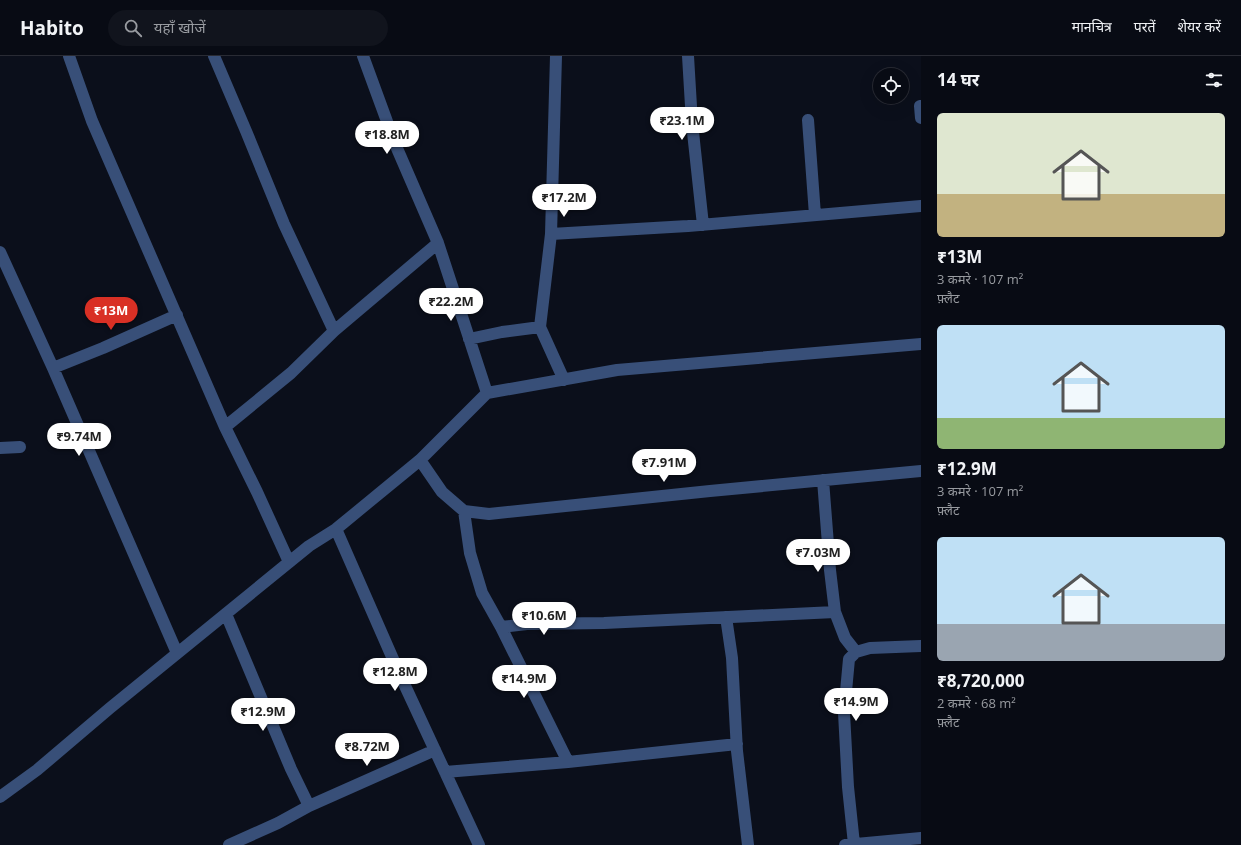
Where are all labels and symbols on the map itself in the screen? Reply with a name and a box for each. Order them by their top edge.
pin: ₹23.1M [649,107,715,141]
pin: ₹18.8M [354,121,420,155]
pin: ₹17.2M [531,184,597,218]
pin: ₹22.2M [418,288,484,322]
pin: ₹13M [87,297,135,331]
pin: ₹9.74M [46,423,112,457]
pin: ₹7.91M [631,449,697,483]
pin: ₹7.03M [785,539,851,573]
pin: ₹10.6M [511,602,577,636]
pin: ₹12.8M [362,658,428,692]
pin: ₹14.9M [491,665,557,699]
pin: ₹14.9M [823,688,889,722]
pin: ₹12.9M [230,698,296,732]
pin: ₹8.72M [334,733,400,767]

